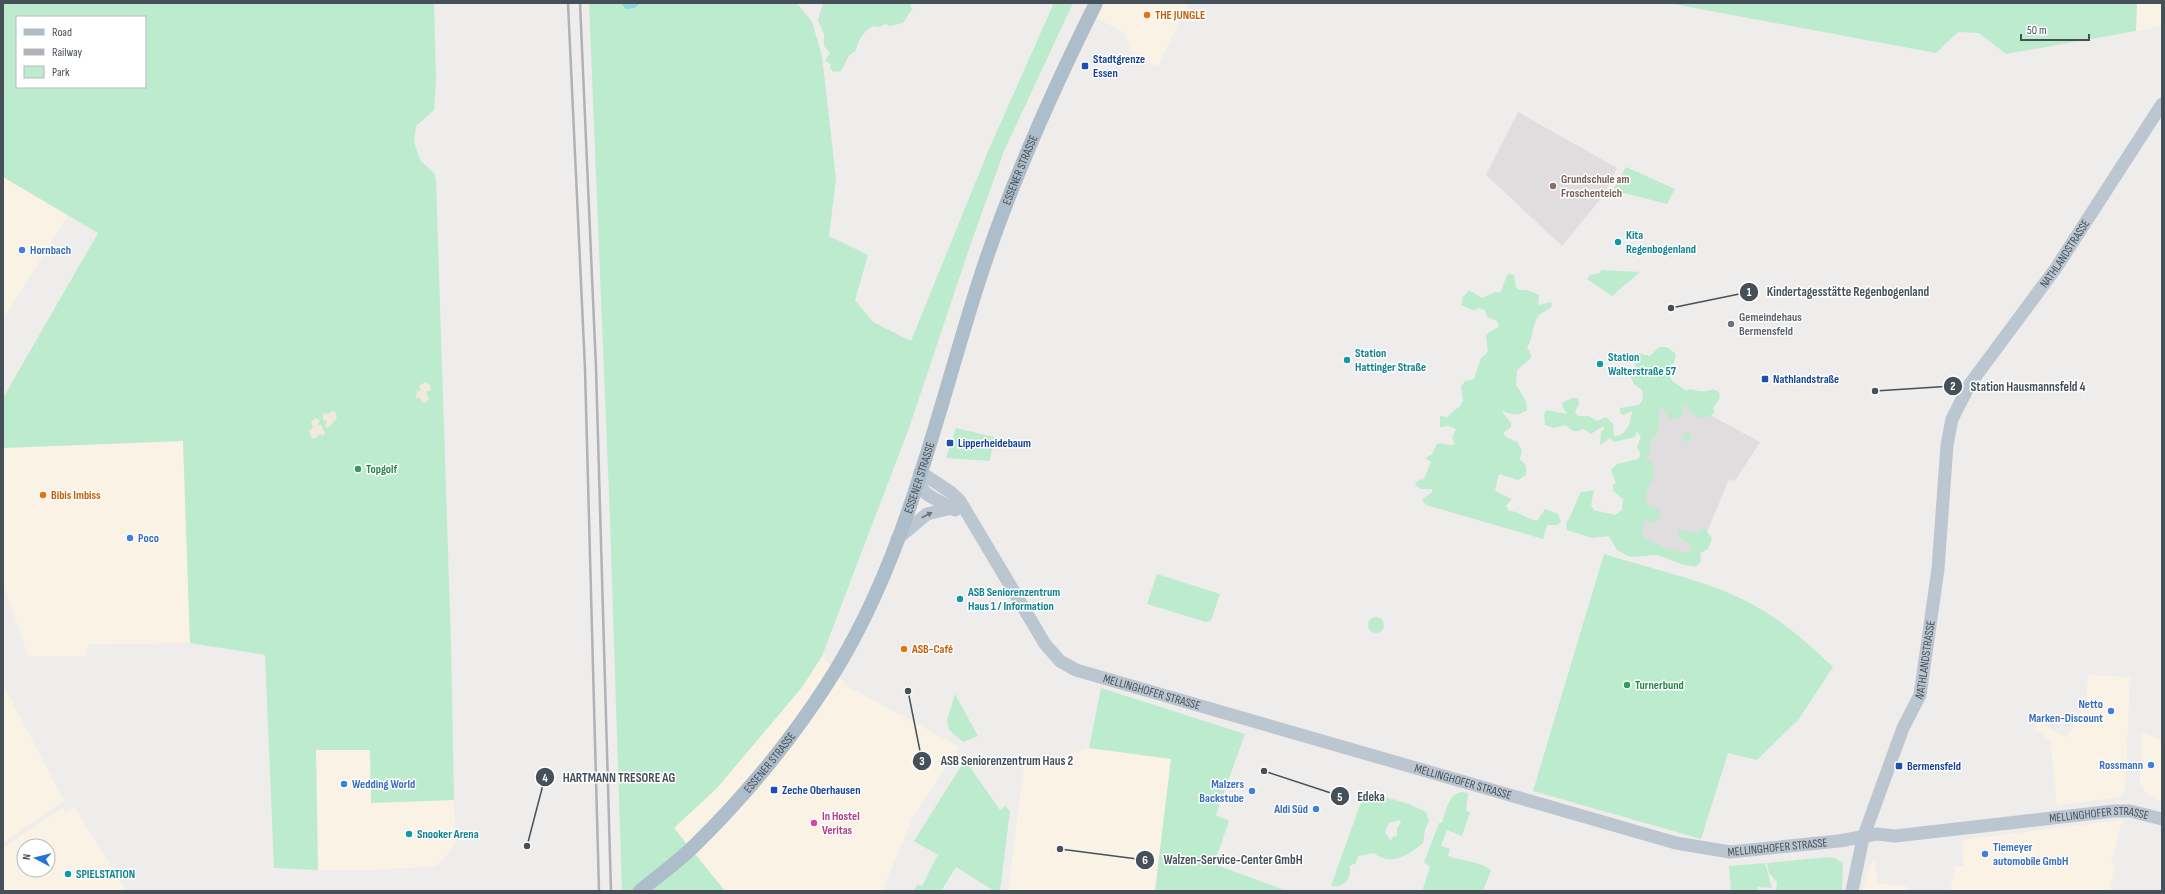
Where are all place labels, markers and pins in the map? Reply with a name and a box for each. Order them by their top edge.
place label: THE JUNGLE [1155,8,1205,23]
marker: THE JUNGLE [1142,10,1152,20]
place label: Stadtgrenze Essen [1093,52,1145,81]
marker: Stadtgrenze Essen [1080,61,1090,71]
place label: Grundschule am Froschenteich [1561,172,1629,201]
marker: Grundschule am Froschenteich [1548,181,1558,191]
place label: Kita Regenbogenland [1626,228,1696,257]
marker: Kita Regenbogenland [1613,237,1623,247]
place label: Hornbach [30,243,71,258]
marker: Hornbach [17,245,27,255]
callout: Kindertagesstätte Regenbogenland [1739,279,1937,304]
place label: Gemeindehaus Bermensfeld [1739,310,1802,339]
marker: Gemeindehaus Bermensfeld [1726,319,1736,329]
place label: Station Hattinger Straße [1355,346,1426,375]
place label: Station Walterstraße 57 [1608,350,1677,379]
marker: Station Hattinger Straße [1342,355,1352,365]
marker: Station Walterstraße 57 [1595,359,1605,369]
place label: Nathlandstraße [1773,372,1839,387]
marker: Nathlandstraße [1760,374,1770,384]
callout: Station Hausmannsfeld 4 [1943,374,2094,399]
place label: Lipperheidebaum [958,436,1031,451]
marker: Lipperheidebaum [945,438,955,448]
place label: Topgolf [366,462,398,477]
marker: Topgolf [353,464,363,474]
place label: Bibis Imbiss [51,488,101,503]
marker: Bibis Imbiss [38,490,48,500]
place label: Poco [138,531,159,546]
marker: Poco [125,533,135,543]
place label: ASB Seniorenzentrum Haus 1 / Information [967,585,1060,614]
marker: ASB Seniorenzentrum Haus 1 / Information [955,594,965,604]
place label: ASB-Café [911,642,953,657]
marker: ASB-Café [899,644,909,654]
place label: Turnerbund [1635,678,1684,693]
marker: Turnerbund [1622,680,1632,690]
place label: Netto Marken-Discount [2029,697,2103,726]
marker: Netto Marken-Discount [2106,706,2116,716]
callout: ASB Seniorenzentrum Haus 2 [912,748,1081,773]
place label: Rossmann [2099,758,2143,773]
place label: Bermensfeld [1907,759,1961,774]
marker: Rossmann [2146,760,2156,770]
marker: Bermensfeld [1894,761,1904,771]
callout: HARTMANN TRESORE AG [535,765,683,790]
place label: Wedding World [352,777,415,792]
place label: Malzers Backstube [1199,777,1244,806]
marker: Wedding World [339,779,349,789]
place label: Zeche Oberhausen [782,783,861,798]
callout: Edeka [1330,784,1393,809]
marker: Zeche Oberhausen [769,785,779,795]
marker: Malzers Backstube [1247,786,1257,796]
place label: Aldi Süd [1273,802,1308,817]
marker: Aldi Süd [1311,804,1321,814]
place label: In Hostel Veritas [822,809,860,838]
marker: In Hostel Veritas [809,818,819,828]
place label: Snooker Arena [417,827,479,842]
marker: Snooker Arena [404,829,414,839]
place label: Tiemeyer automobile GmbH [1993,840,2068,869]
callout: Walzen-Service-Center GmbH [1135,847,1310,872]
marker: Tiemeyer automobile GmbH [1980,849,1990,859]
place label: SPIELSTATION [76,867,135,882]
marker: SPIELSTATION [63,869,73,879]

